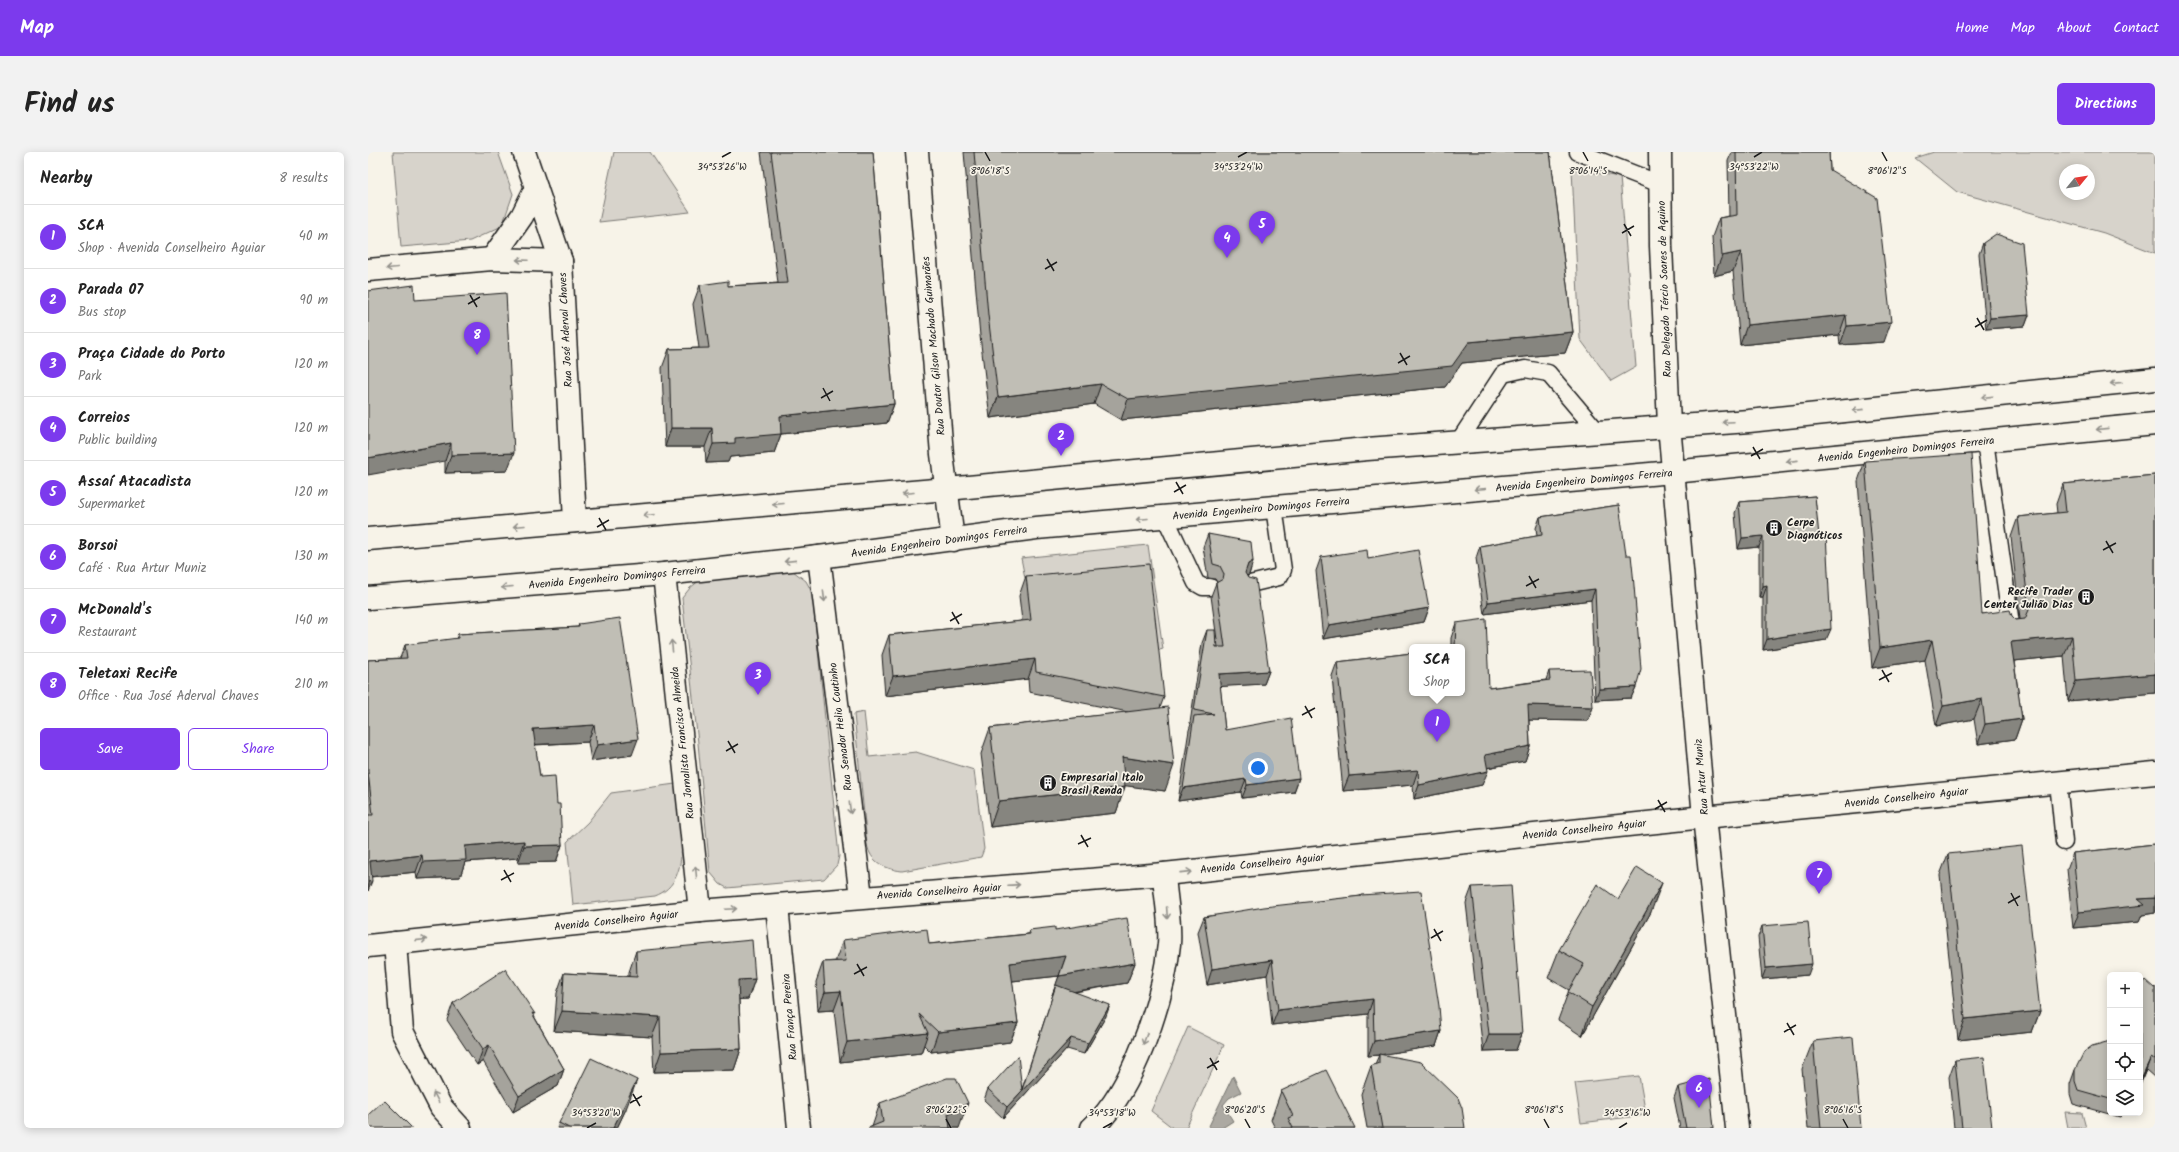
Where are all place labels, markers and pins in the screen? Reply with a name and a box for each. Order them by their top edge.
pin: 5 [1249,211,1275,244]
pin: 4 [1214,225,1240,258]
pin: 8 [464,322,490,355]
pin: 2 [1048,423,1074,456]
place label: Cerpe Diagnóticos [1787,514,1843,545]
building icon: Cerpe Diagnóticos [1764,518,1784,538]
place label: Recife Trader Center Julião Dias [1984,583,2074,614]
building icon: Recife Trader Center Julião Dias [2076,587,2096,607]
pin: 3 [745,662,771,695]
pin: 1 [1424,709,1450,742]
place label: Empresarial Italo Brasil Renda [1061,769,1144,800]
building icon: Empresarial Italo Brasil Renda [1038,773,1058,793]
pin: 7 [1806,861,1832,894]
pin: 6 [1686,1075,1712,1108]

